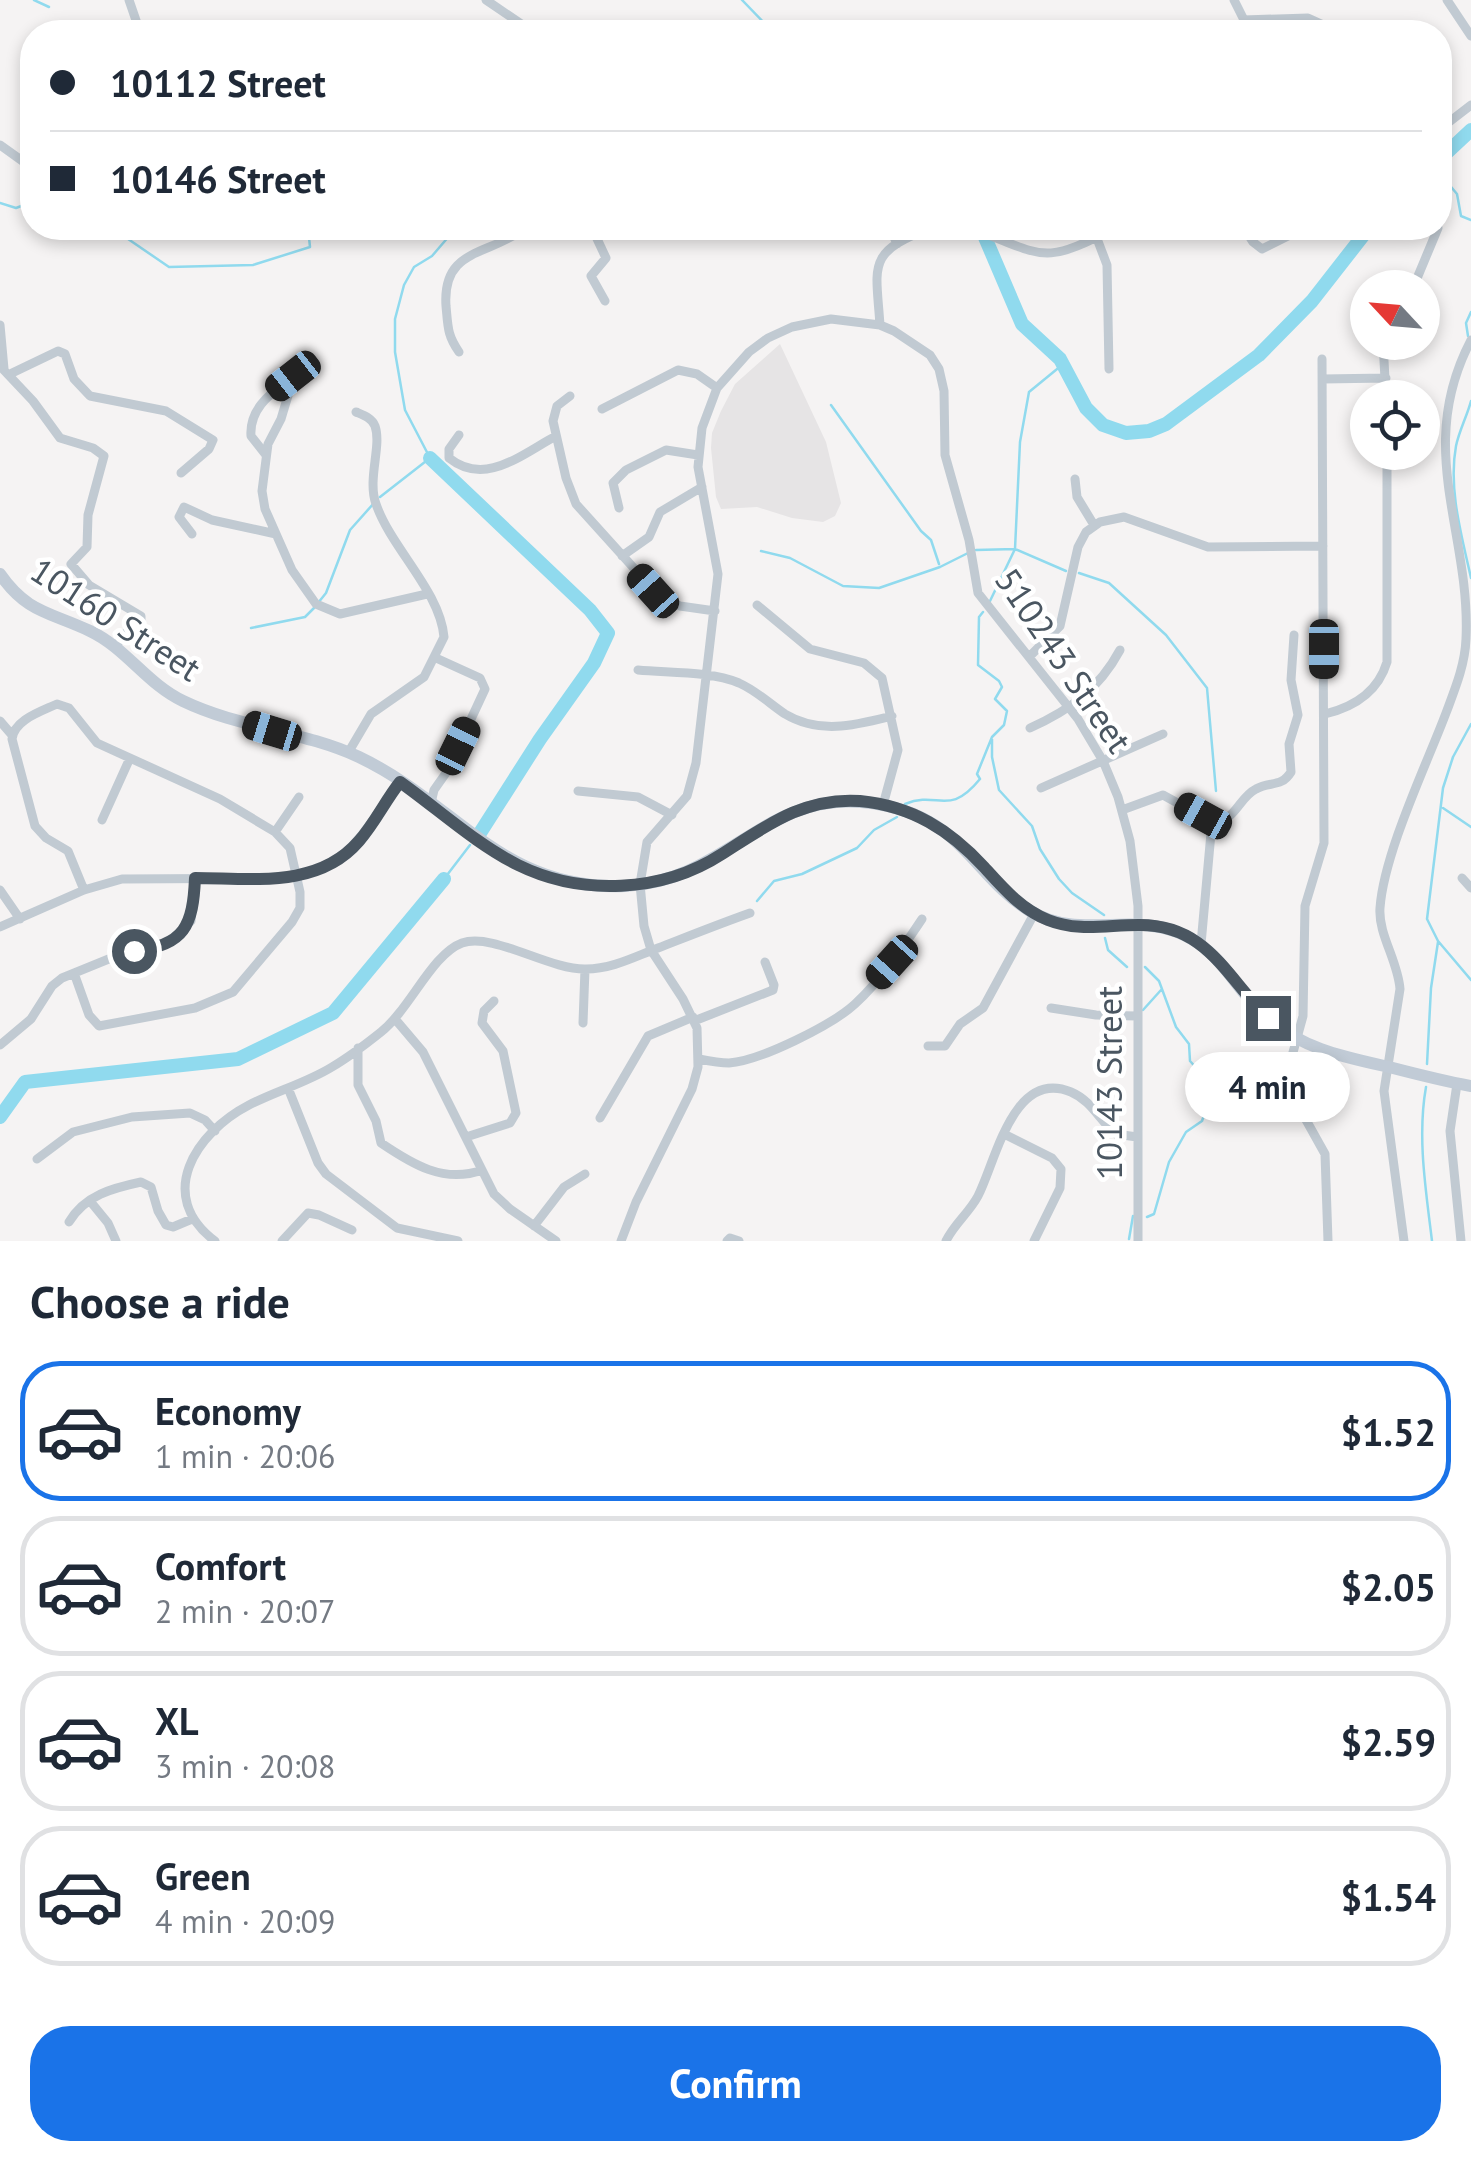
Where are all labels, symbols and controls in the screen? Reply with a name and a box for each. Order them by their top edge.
text: 10112 Street [110,58,326,107]
text: 10146 Street [110,154,326,203]
north arrow [1350,270,1440,360]
map controls [1350,270,1440,470]
car [260,346,326,406]
button: locate [1350,380,1440,470]
street label: 10160 Street [22,547,210,691]
car [622,559,684,623]
street label: 510243 Street [985,559,1143,761]
car [1309,619,1339,679]
car [239,708,305,754]
car [431,712,485,780]
car [1169,788,1237,844]
route start [112,929,157,974]
car [861,930,923,994]
street label: 10143 Street [1086,986,1132,1180]
route end [1246,996,1291,1041]
callout: 4 min [1186,1053,1350,1123]
text: 4 min [1228,1066,1307,1108]
text: Choose a ride [30,1272,290,1330]
icon: car [35,1386,125,1476]
text: Economy [155,1386,301,1435]
text: $1.52 [1340,1407,1436,1456]
text: 1 min · 20:06 [155,1435,335,1477]
icon: car [35,1541,125,1631]
text: Comfort [155,1541,286,1590]
text: $2.05 [1340,1562,1436,1611]
text: 2 min · 20:07 [155,1590,335,1632]
icon: car [35,1696,125,1786]
text: XL [155,1696,199,1745]
text: $2.59 [1340,1717,1436,1766]
text: 3 min · 20:08 [155,1745,335,1787]
icon: car [35,1851,125,1941]
text: Green [155,1851,251,1900]
text: $1.54 [1340,1872,1436,1921]
text: 4 min · 20:09 [155,1900,335,1942]
button: Confirm [30,2026,1441,2141]

